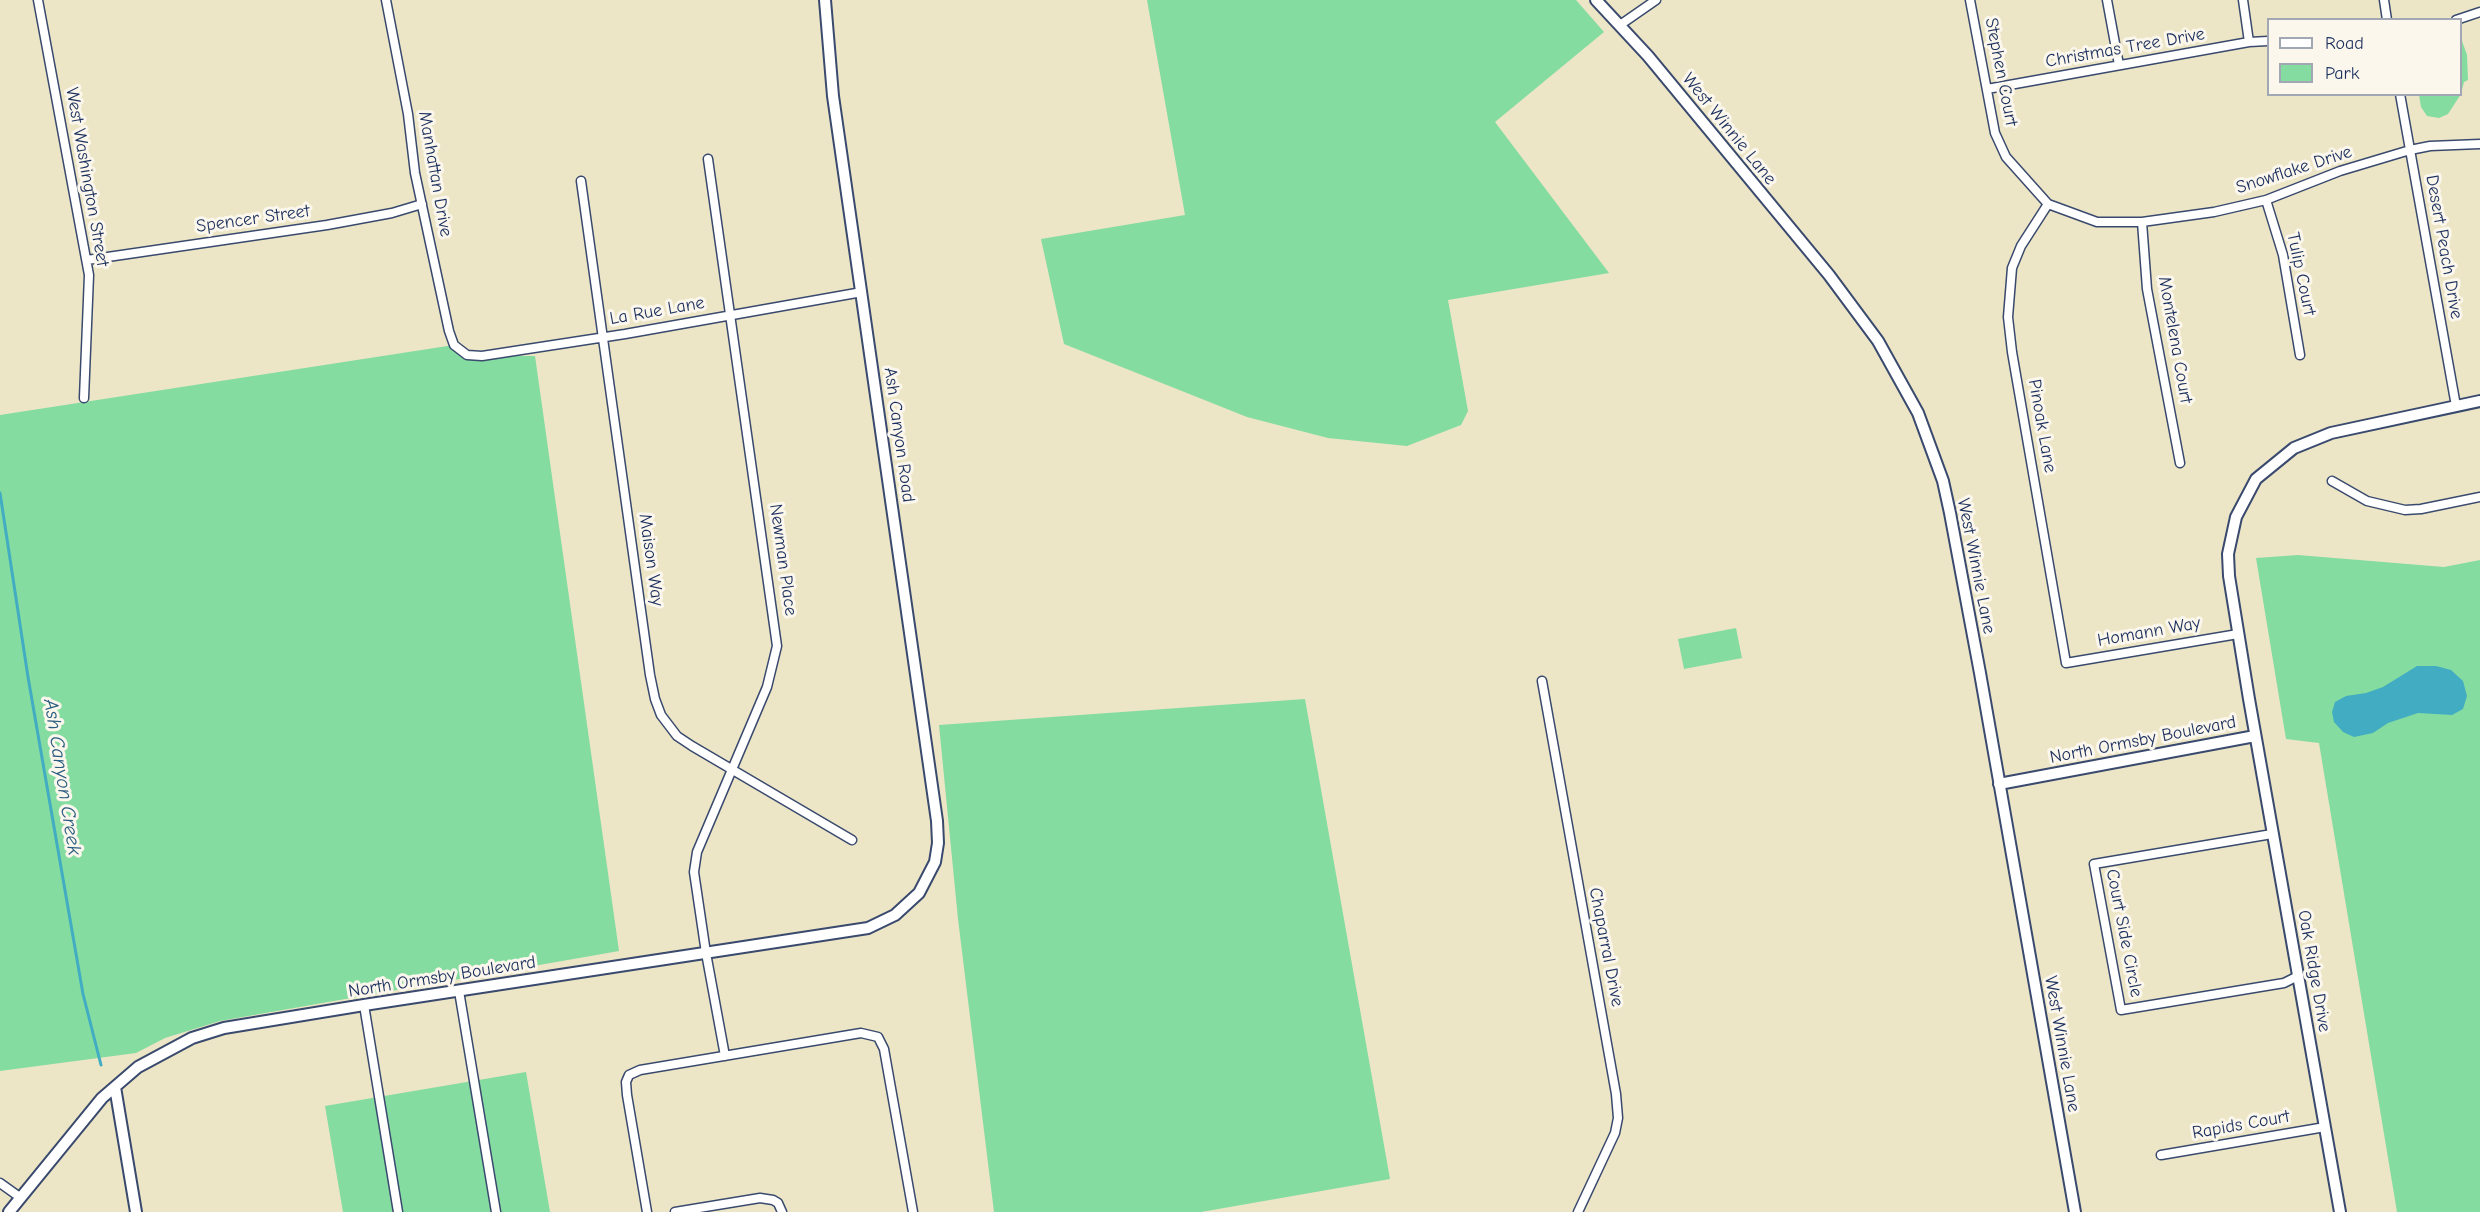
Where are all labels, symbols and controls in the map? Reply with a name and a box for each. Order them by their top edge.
street label: Stephen Court [1980,16,2022,128]
legend [2267,18,2462,96]
street label: Christmas Tree Drive [2044,23,2206,73]
text: Road [2325,33,2364,54]
text: Park [2325,63,2359,84]
street label: West Winnie Lane [1677,69,1781,189]
street label: West Washington Street [61,86,113,268]
street label: Manhattan Drive [413,110,457,238]
street label: Snowflake Drive [2233,141,2355,199]
street label: Desert Peach Drive [2421,173,2467,321]
street label: Spencer Street [195,200,311,238]
street label: Tulip Court [2282,231,2320,317]
street label: Montelena Court [2153,275,2197,405]
street label: La Rue Lane [608,292,706,330]
street label: Ash Canyon Road [879,366,919,504]
street label: Pinoak Lane [2023,378,2061,474]
street label: West Winnie Lane [1952,496,2000,636]
street label: Newman Place [764,503,802,617]
street label: Maison Way [634,512,668,608]
street label: Homann Way [2096,612,2202,652]
water label: Ash Canyon Creek [38,697,86,857]
street label: North Ormsby Boulevard [2048,711,2238,769]
street label: Court Side Circle [2101,867,2147,999]
street label: Chaparral Drive [1584,886,1628,1008]
street label: Oak Ridge Drive [2293,908,2335,1034]
street label: North Ormsby Boulevard [347,952,537,1002]
street label: West Winnie Lane [2039,974,2085,1114]
street label: Rapids Court [2191,1106,2291,1144]

